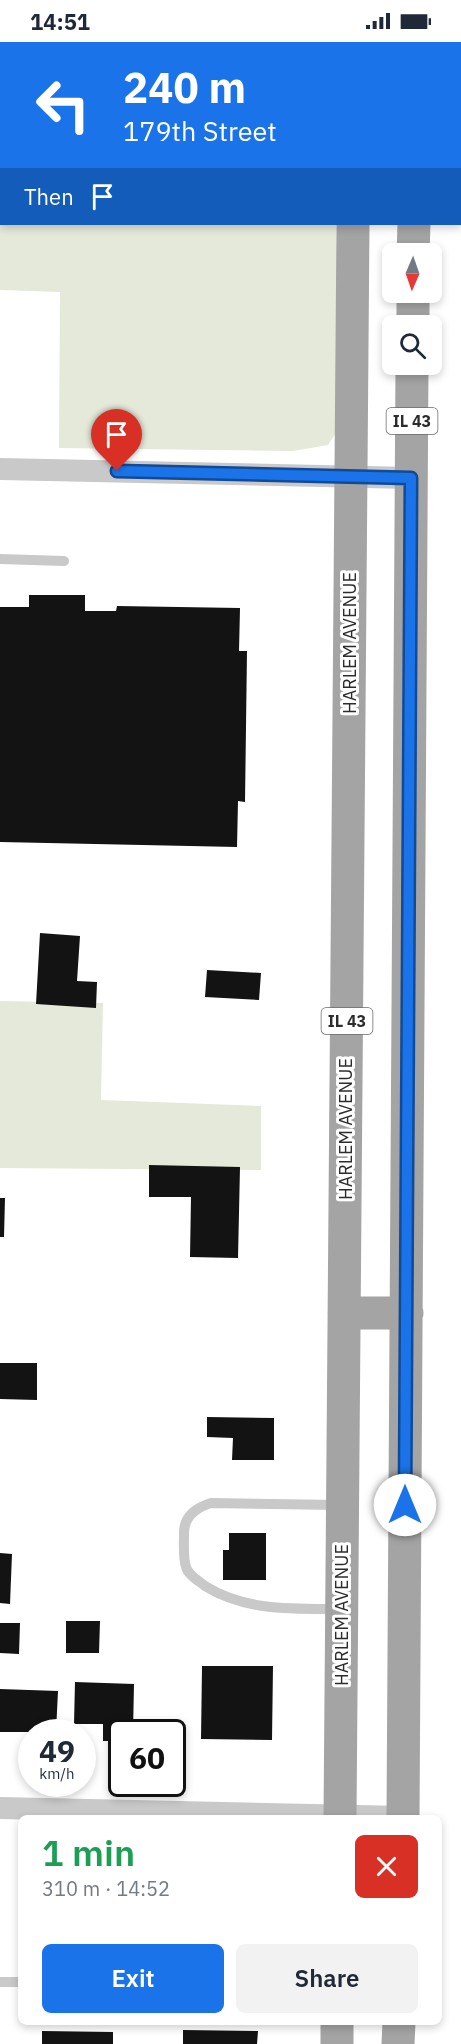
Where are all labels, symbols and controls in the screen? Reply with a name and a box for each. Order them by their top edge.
text: 14:51 [30,7,90,36]
text: 240 m [123,60,246,115]
icon: left [24,66,102,144]
text: 179th Street [123,113,277,148]
icon: arrive [86,180,119,213]
text: Then [24,182,74,211]
north arrow [382,243,442,303]
map controls [382,243,442,375]
button: search [382,315,442,375]
road number: IL 43 [386,408,438,434]
pin [91,409,142,471]
icon: arrive [100,418,133,451]
street label: HARLEM AVENUE [338,572,361,714]
road number: IL 43 [322,1008,372,1034]
street label: HARLEM AVENUE [334,1058,357,1200]
position arrow [373,1473,437,1537]
street label: HARLEM AVENUE [330,1544,353,1686]
speed limit sign: 60 [108,1719,186,1797]
text: 49 [39,1731,75,1770]
text: km/h [39,1764,75,1783]
text: 1 min [42,1829,135,1876]
button: close [355,1835,418,1898]
text: 310 m · 14:52 [42,1875,170,1902]
button: Exit [42,1944,224,2013]
button: Share [236,1944,418,2013]

